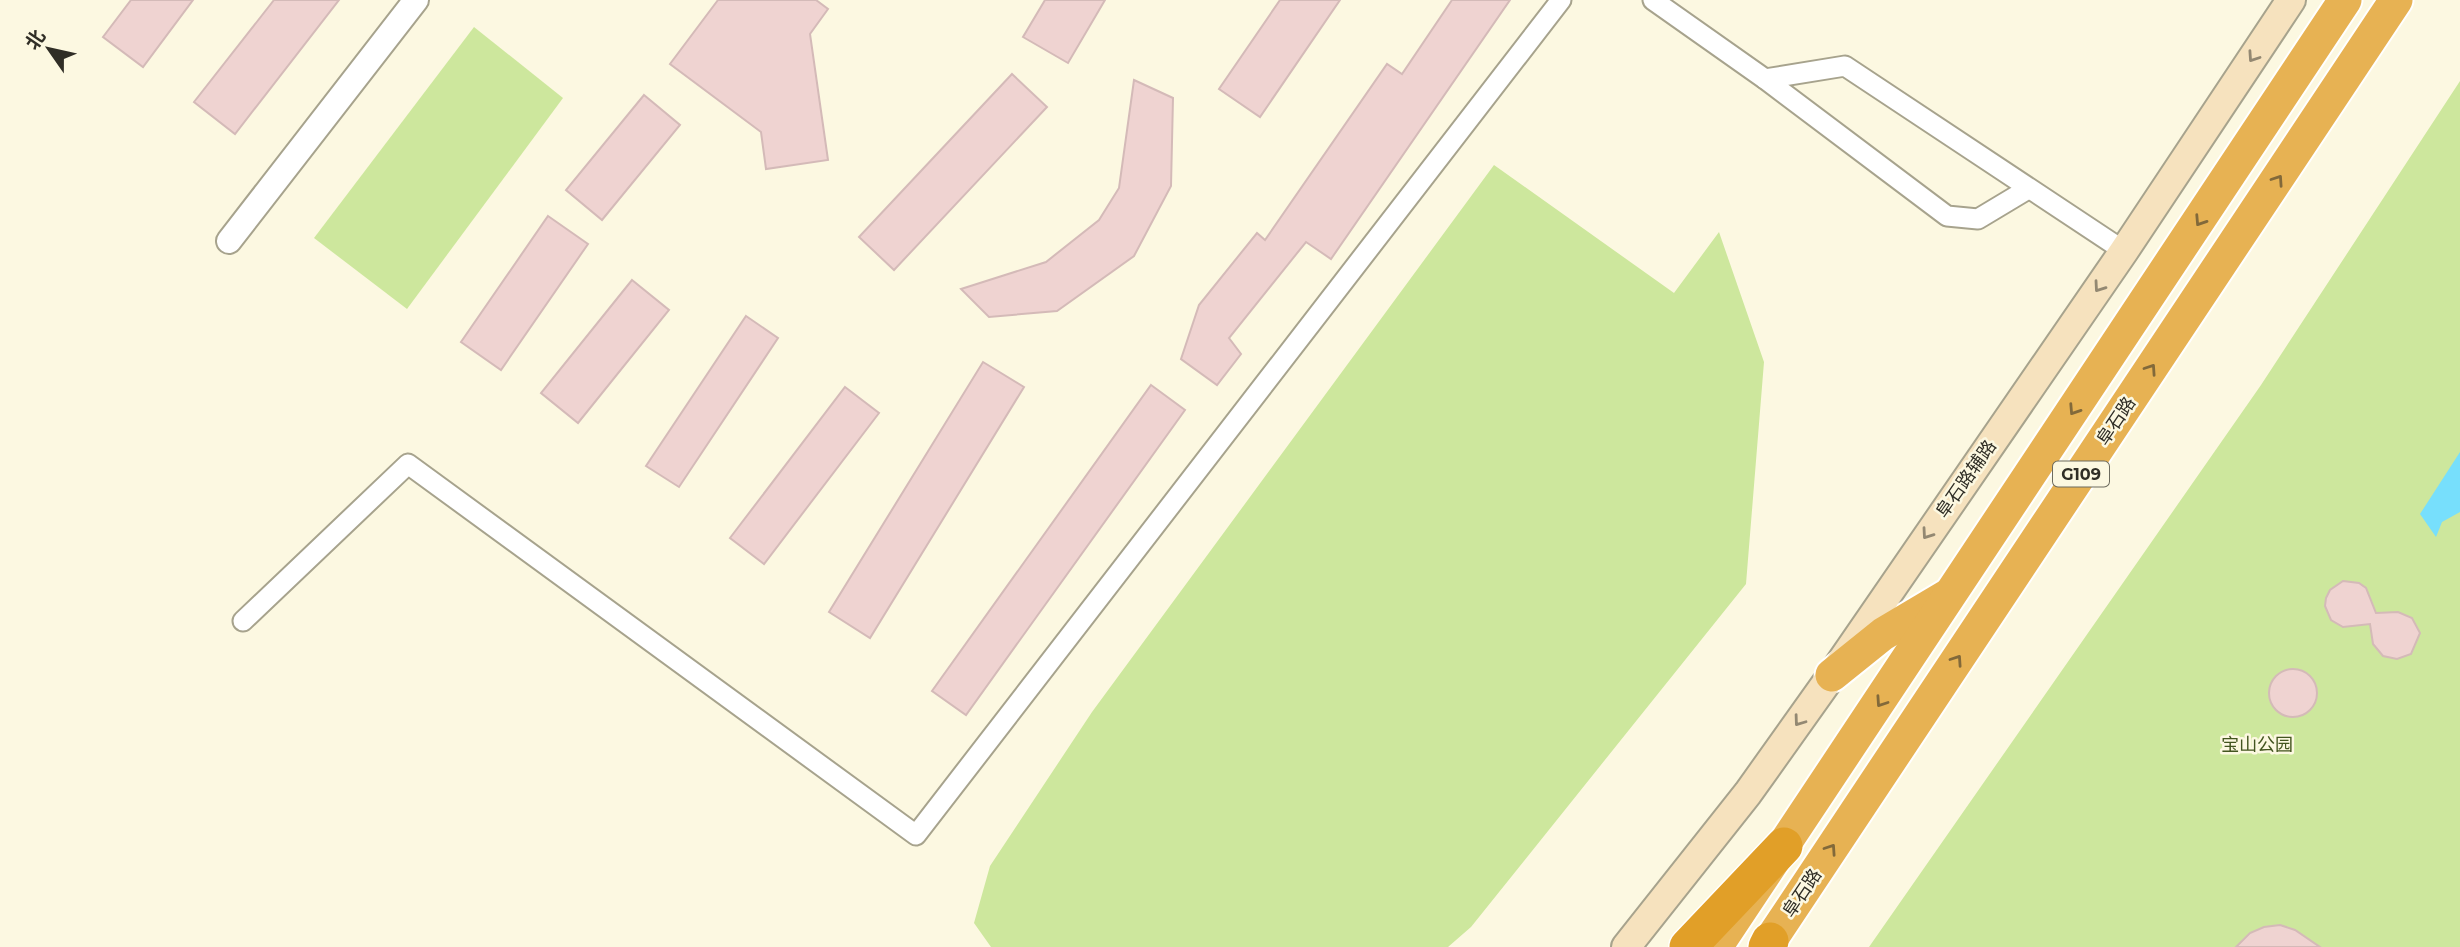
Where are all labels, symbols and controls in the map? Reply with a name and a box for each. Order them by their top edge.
north arrow [14,14,84,84]
text: 北 [20,25,50,54]
one-way arrow [2248,49,2261,62]
one-way arrow [2269,174,2282,187]
one-way arrow [2195,213,2208,226]
one-way arrow [2094,279,2107,292]
one-way arrow [2143,364,2156,377]
street label: 阜石路 [2092,392,2140,450]
one-way arrow [2070,403,2083,416]
street label: 阜石路辅路 [1931,436,2001,522]
road number: G109 [2053,461,2109,486]
one-way arrow [1923,526,1935,539]
one-way arrow [1949,655,1962,668]
one-way arrow [1877,694,1889,707]
one-way arrow [1794,713,1807,726]
park label: 宝山公园 [2221,734,2293,756]
one-way arrow [1823,844,1836,857]
street label: 阜石路 [1778,864,1826,922]

